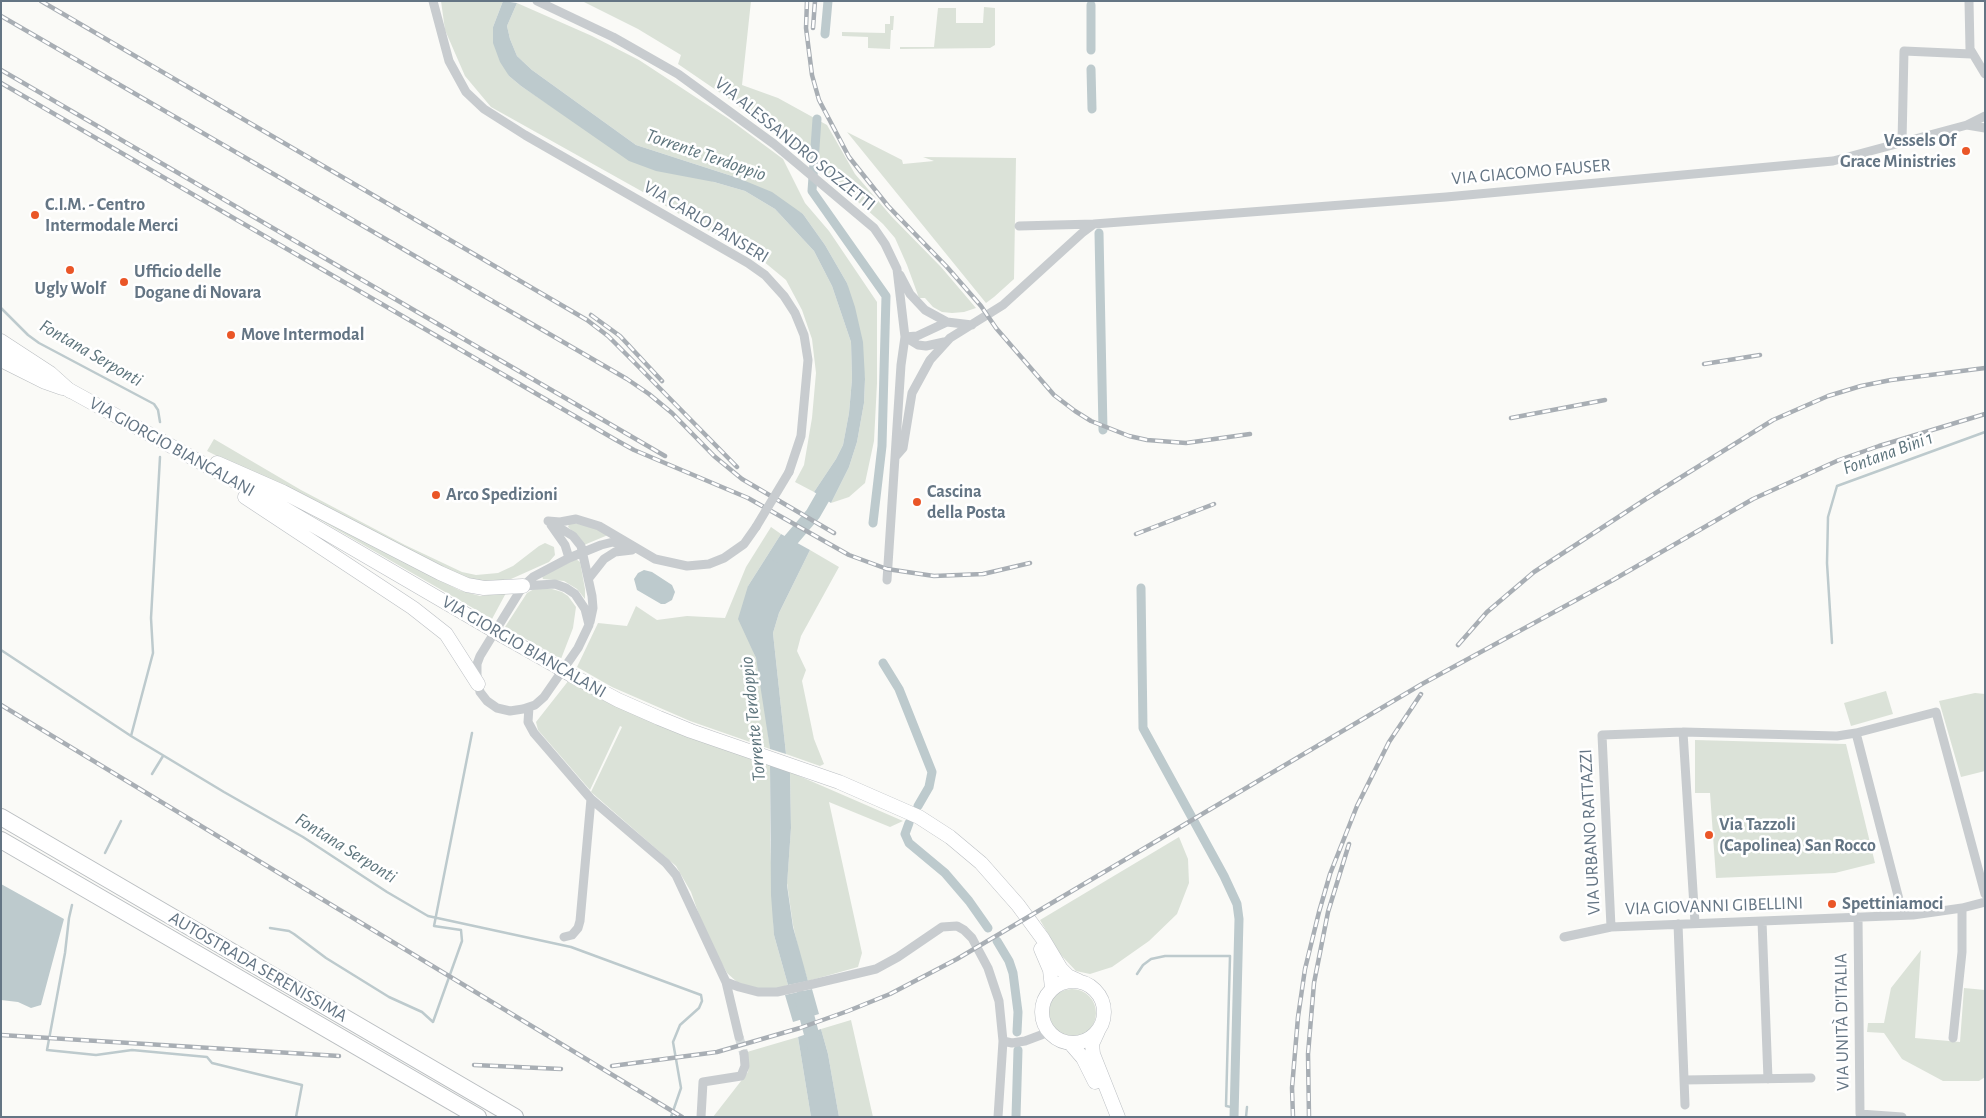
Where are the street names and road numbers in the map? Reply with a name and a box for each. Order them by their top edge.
street label: VIA ALESSANDRO SOZZETTI [710,73,880,215]
street label: VIA GIACOMO FAUSER [1451,154,1611,190]
street label: VIA CARLO PANSERI [639,176,773,268]
street label: VIA GIORGIO BIANCALANI [85,392,259,502]
street label: VIA GIORGIO BIANCALANI [438,591,610,703]
street label: VIA URBANO RATTAZZI [1575,748,1605,916]
street label: VIA GIOVANNI GIBELLINI [1625,892,1803,920]
street label: AUTOSTRADA SERENISSIMA [165,907,351,1027]
street label: VIA UNITÀ D'ITALIA [1830,953,1854,1091]

